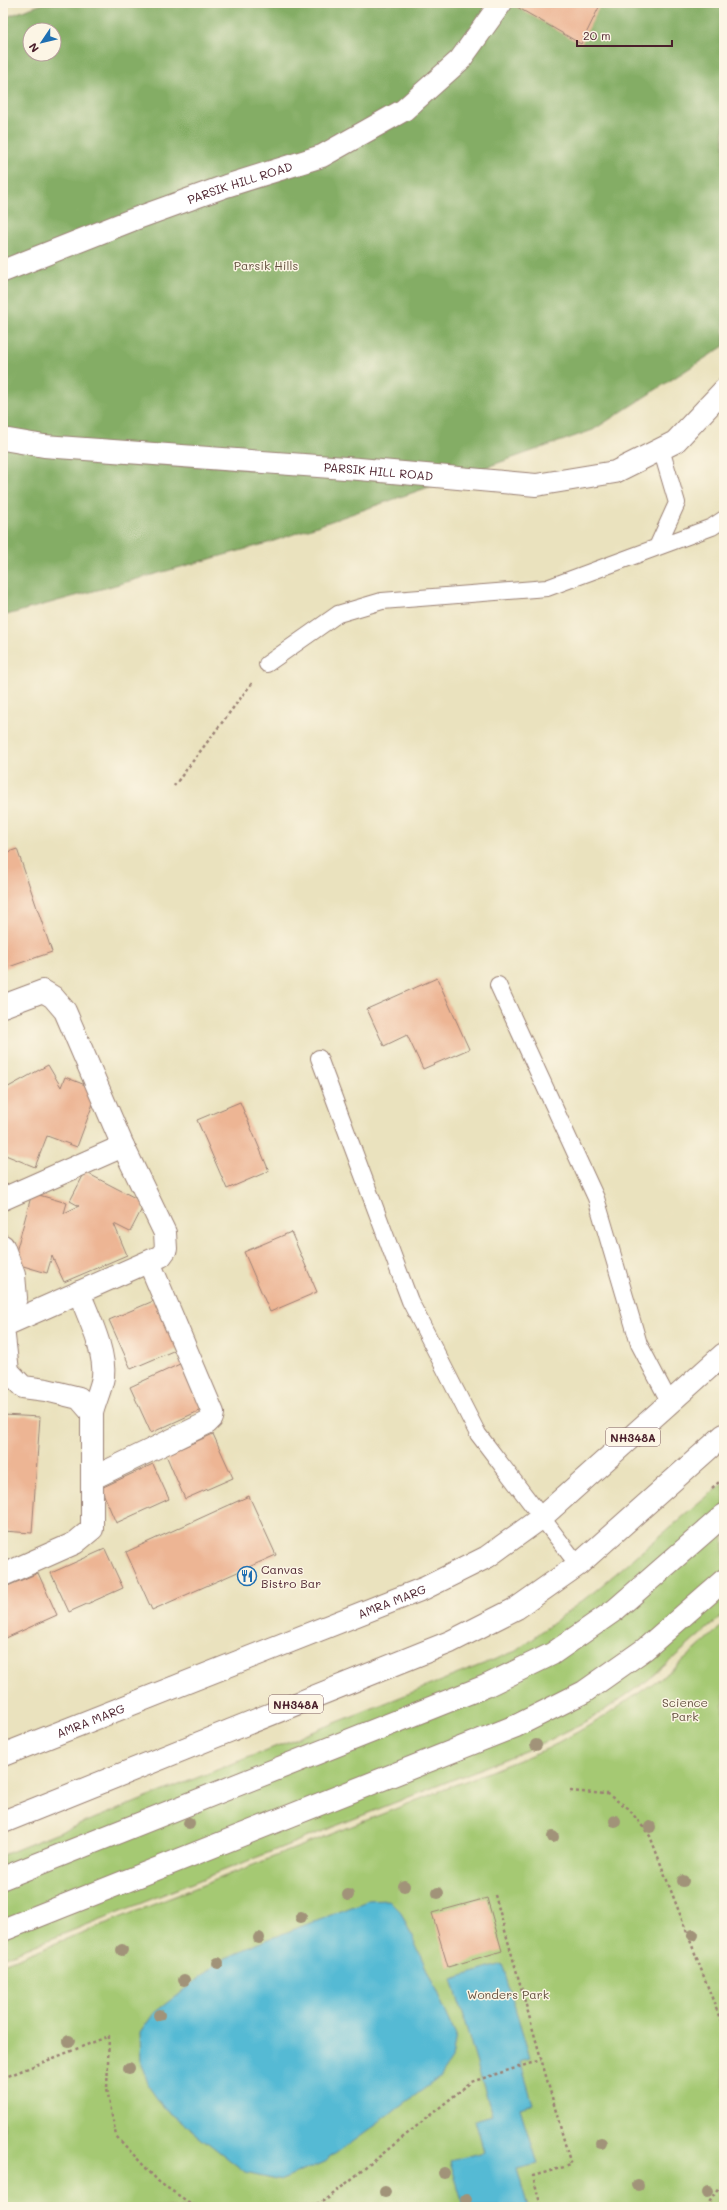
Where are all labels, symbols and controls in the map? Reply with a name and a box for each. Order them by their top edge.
north arrow [22,22,62,62]
scale bar [577,22,672,48]
text: 20 m [583,27,611,43]
text: N [25,40,42,56]
street label: PARSIK HILL ROAD [185,158,294,207]
park label: Parsik Hills [234,257,298,273]
street label: PARSIK HILL ROAD [323,458,434,484]
road number: NH348A [606,1428,660,1446]
place label: Canvas Bistro Bar [261,1561,321,1591]
restaurant icon: Canvas Bistro Bar [236,1565,258,1587]
street label: AMRA MARG [355,1580,428,1622]
park label: Science Park [662,1694,708,1724]
road number: NH348A [269,1695,323,1713]
street label: AMRA MARG [54,1700,127,1741]
park label: Wonders Park [467,1986,549,2002]

